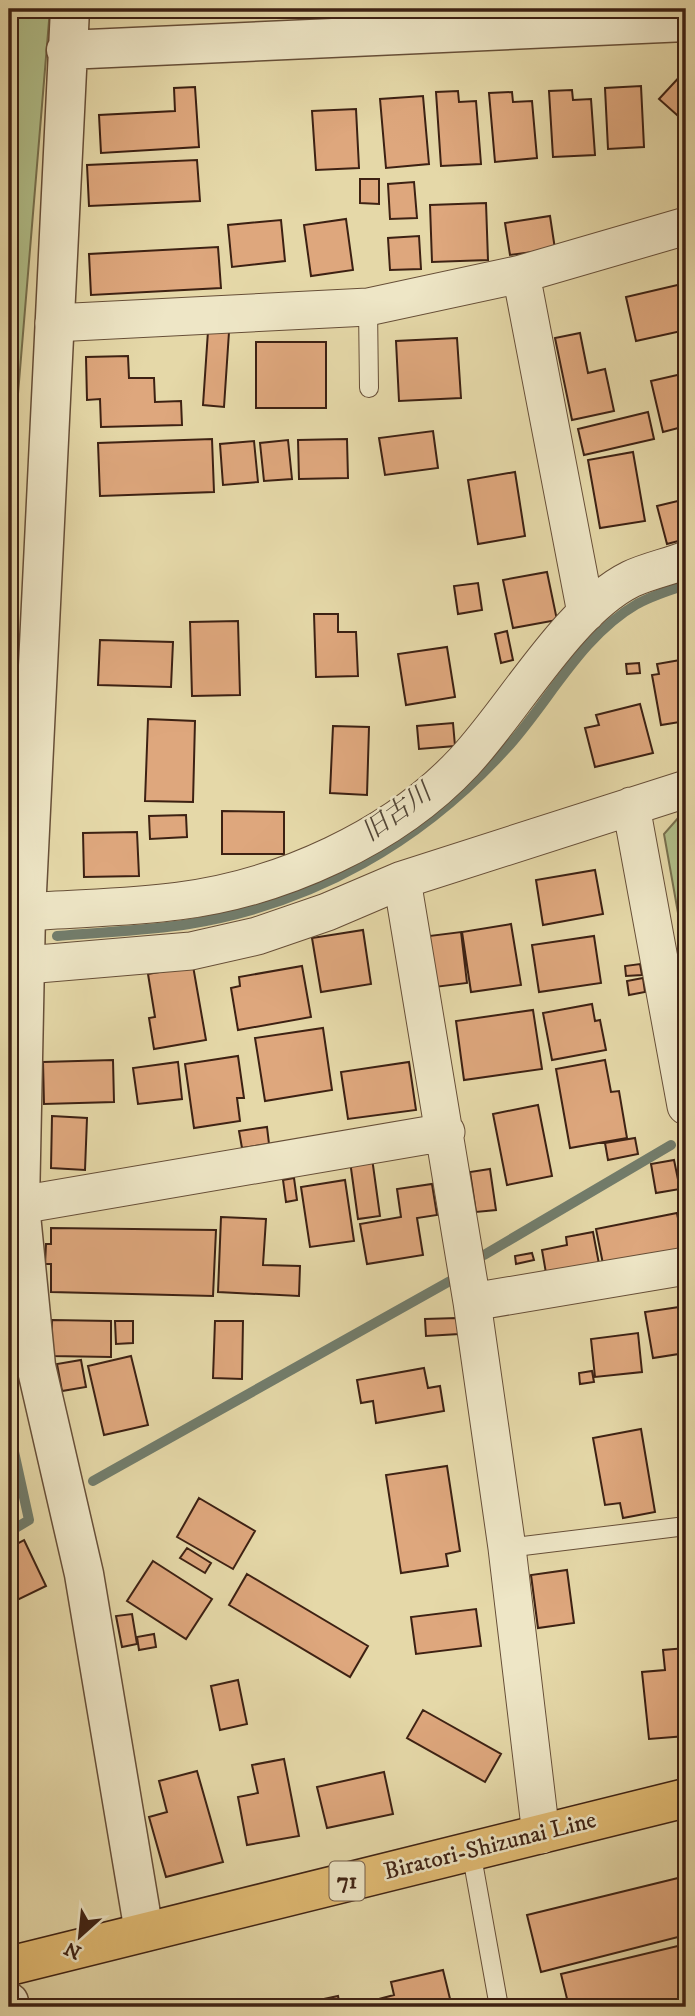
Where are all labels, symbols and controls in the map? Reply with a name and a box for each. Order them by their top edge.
water label: 旧古川 [356,775,441,849]
street label: Biratori-Shizunai Line [381,1805,599,1887]
road number: 71 [330,1862,364,1900]
north arrow [46,1900,116,1970]
text: N [60,1936,85,1964]

